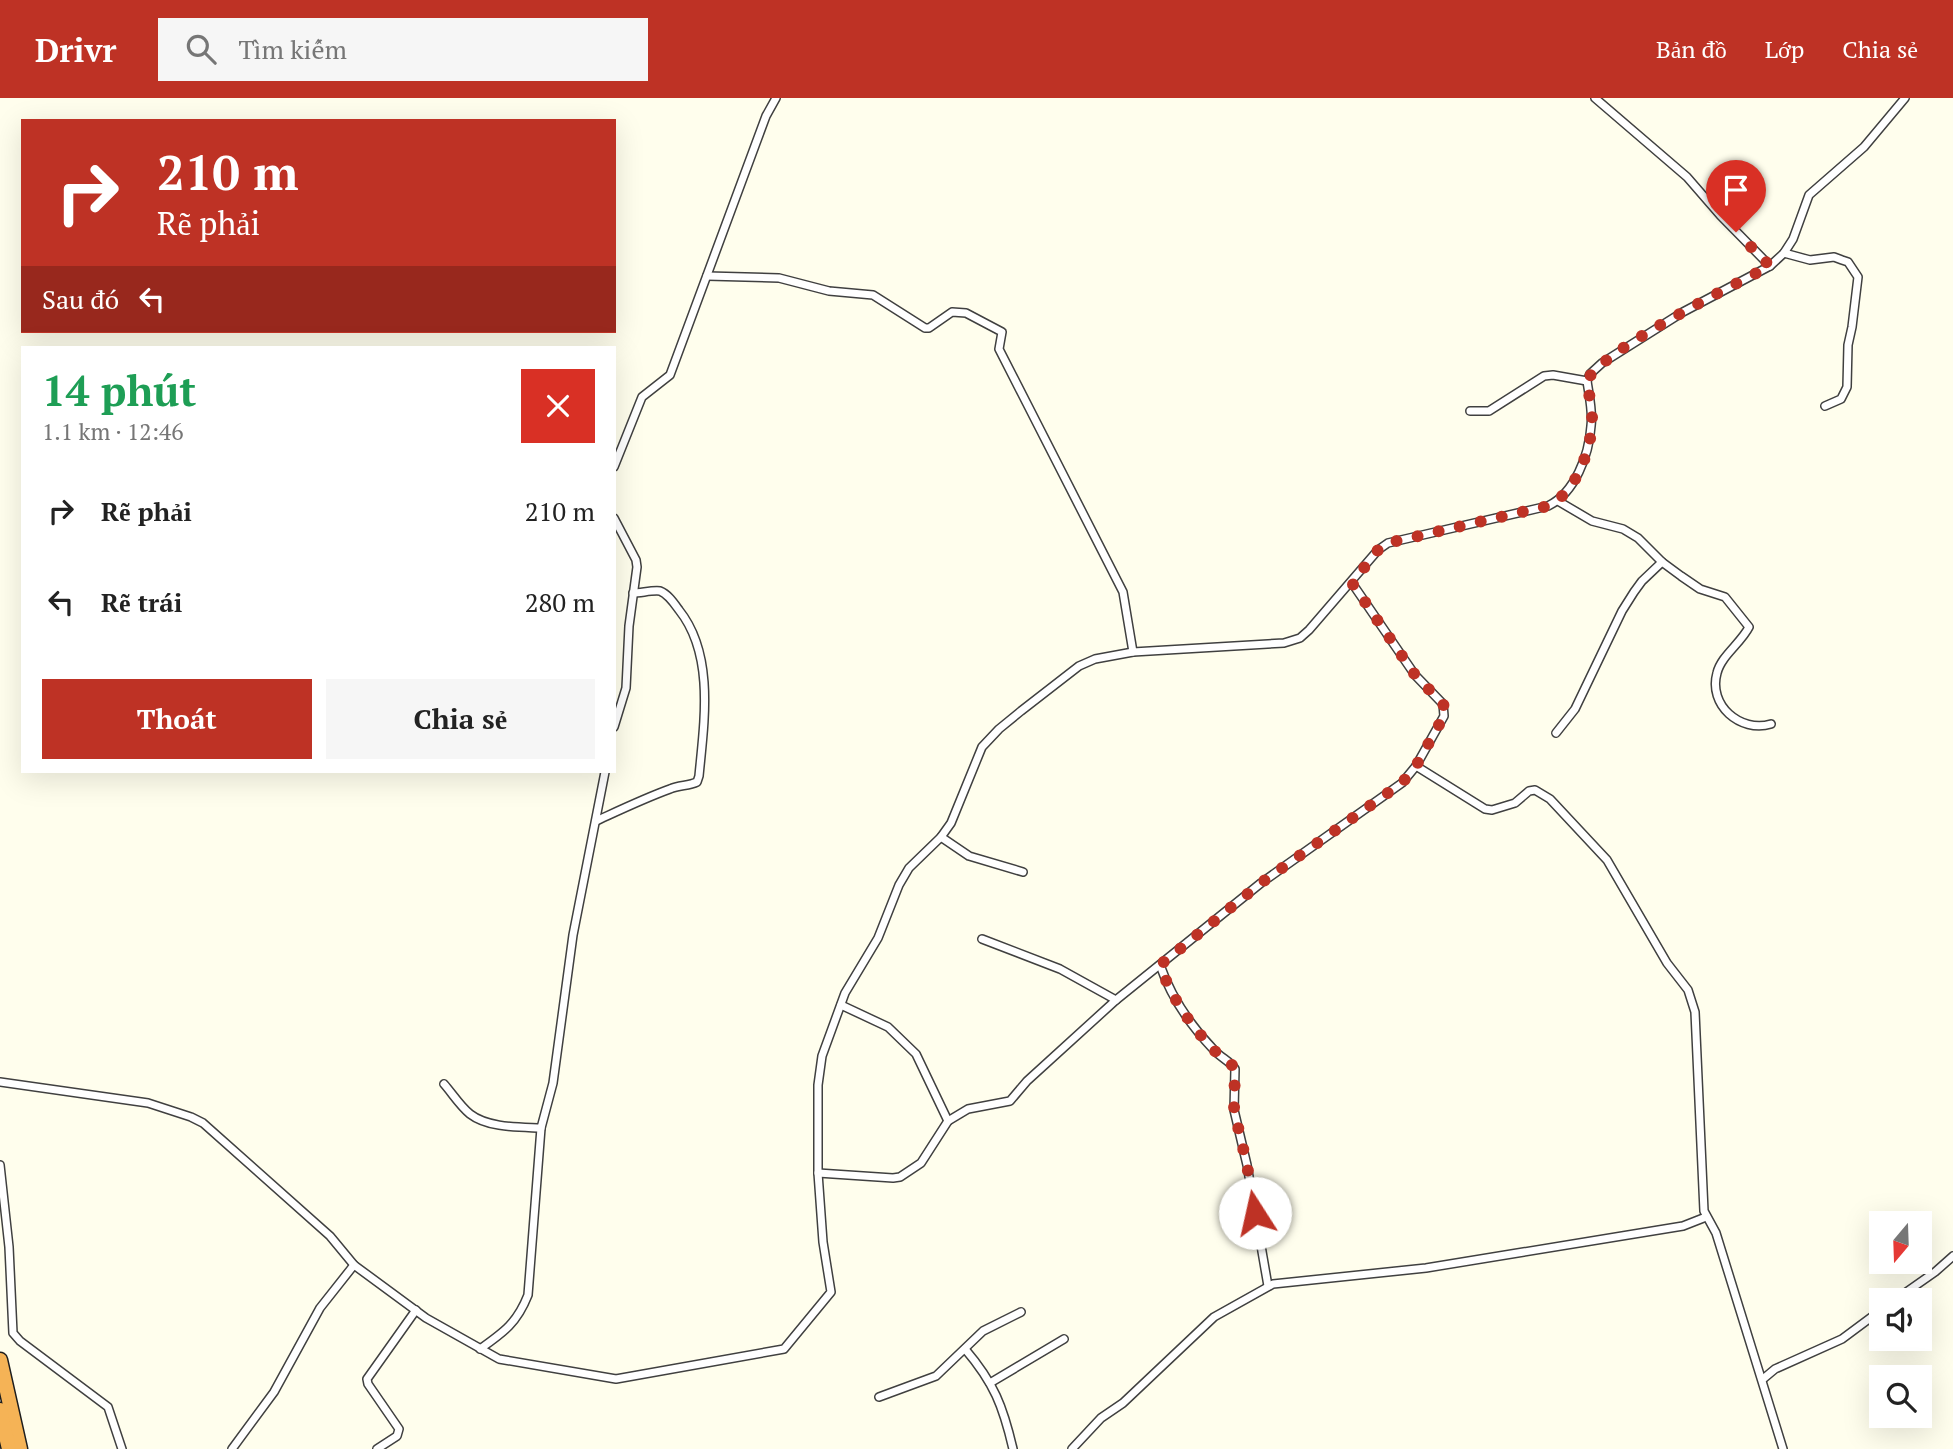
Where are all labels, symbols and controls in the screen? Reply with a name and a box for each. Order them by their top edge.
search box [158,18,648,81]
text: Drivr [35,28,116,71]
icon: search [182,30,220,68]
text: Tìm kiếm [238,32,347,66]
text: Bản đồ [1656,33,1727,65]
text: Lớp [1765,33,1804,65]
text: Chia sẻ [1842,33,1918,65]
text: 210 m [157,139,299,204]
icon: right [42,147,133,238]
pin [1706,160,1766,232]
icon: arrive [1717,171,1755,209]
text: Rẽ phải [157,202,260,244]
icon: left [133,280,171,318]
text: Sau đó [42,282,119,316]
text: 14 phút [42,362,196,418]
button: close [521,369,595,443]
text: 1.1 km · 12:46 [42,416,184,447]
icon: right [42,492,80,530]
text: Rẽ phải [101,494,192,528]
text: 210 m [525,494,595,528]
icon: left [42,583,80,621]
text: Rẽ trái [101,585,182,619]
text: 280 m [525,585,595,619]
button: Thoát [42,679,312,759]
button: Chia sẻ [326,679,595,759]
position arrow [1218,1176,1292,1250]
north arrow [1869,1211,1932,1274]
map controls [1869,1211,1932,1428]
button: sound [1869,1288,1932,1351]
button: search [1869,1365,1932,1428]

